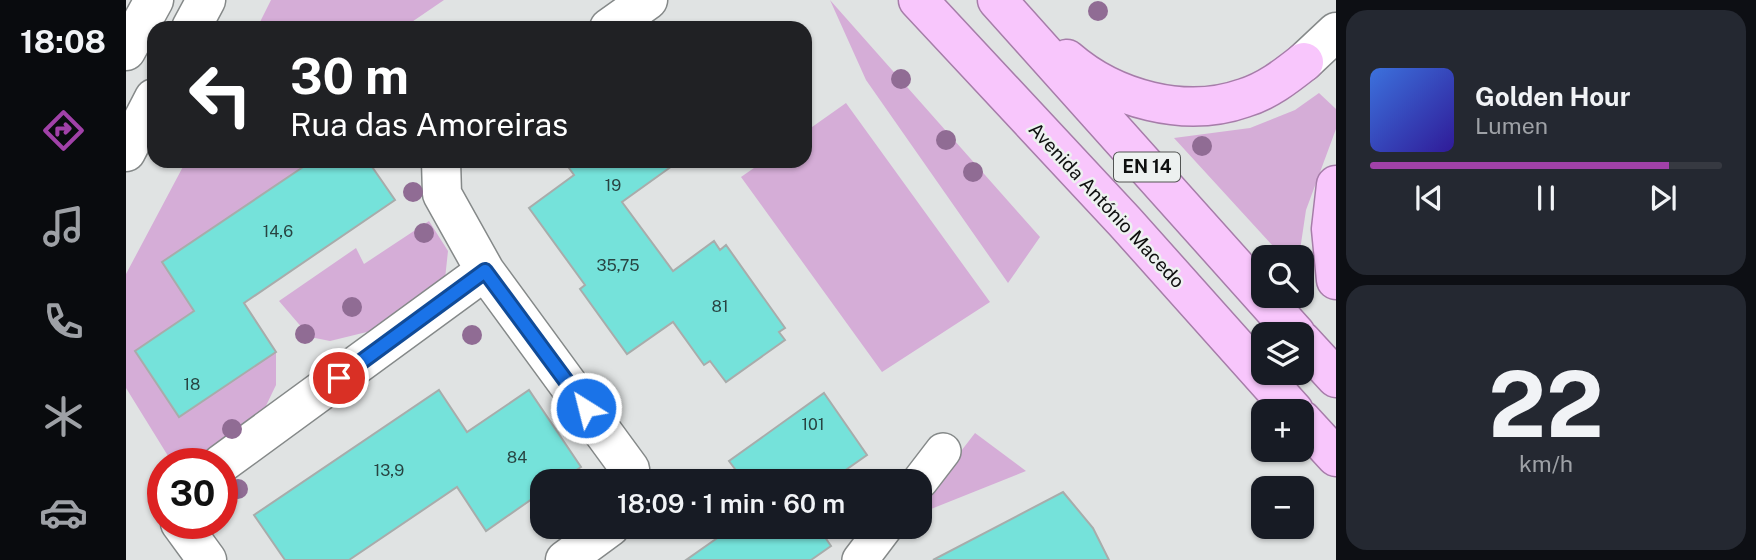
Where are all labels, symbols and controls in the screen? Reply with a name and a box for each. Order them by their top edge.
text: 18:08 [20,23,106,60]
text: 30 m [290,47,409,105]
icon: left [175,49,266,140]
text: Golden Hour [1475,81,1630,112]
icon: directions [39,106,88,155]
text: Rua das Amoreiras [290,106,568,143]
text: Lumen [1475,112,1548,139]
street label: Avenida António Macedo [1025,118,1189,292]
road number: EN 14 [1114,152,1180,182]
house number: 19 [605,176,621,195]
icon: previous [1410,179,1448,217]
icon: pause [1527,179,1565,217]
icon: next [1644,179,1682,217]
icon: music [39,202,88,251]
house number: 14,6 [263,222,293,241]
map controls [1251,245,1314,539]
button: search [1251,245,1314,308]
house number: 35,75 [596,256,640,275]
icon: phone [39,297,88,346]
house number: 81 [712,297,728,316]
button: layers [1251,322,1314,385]
pin [309,348,369,408]
text: 22 [1488,351,1604,457]
icon: arrive [320,359,358,397]
position arrow [549,371,623,445]
house number: 18 [184,375,200,394]
icon: climate [39,392,88,441]
button: + [1251,399,1314,462]
house number: 101 [802,415,824,434]
speed limit sign: 30 [147,448,238,539]
house number: 84 [507,448,527,467]
text: km/h [1519,450,1573,477]
house number: 13,9 [374,461,404,480]
button: − [1251,476,1314,539]
icon: car [39,488,88,537]
text: 18:09 · 1 min · 60 m [617,488,845,519]

